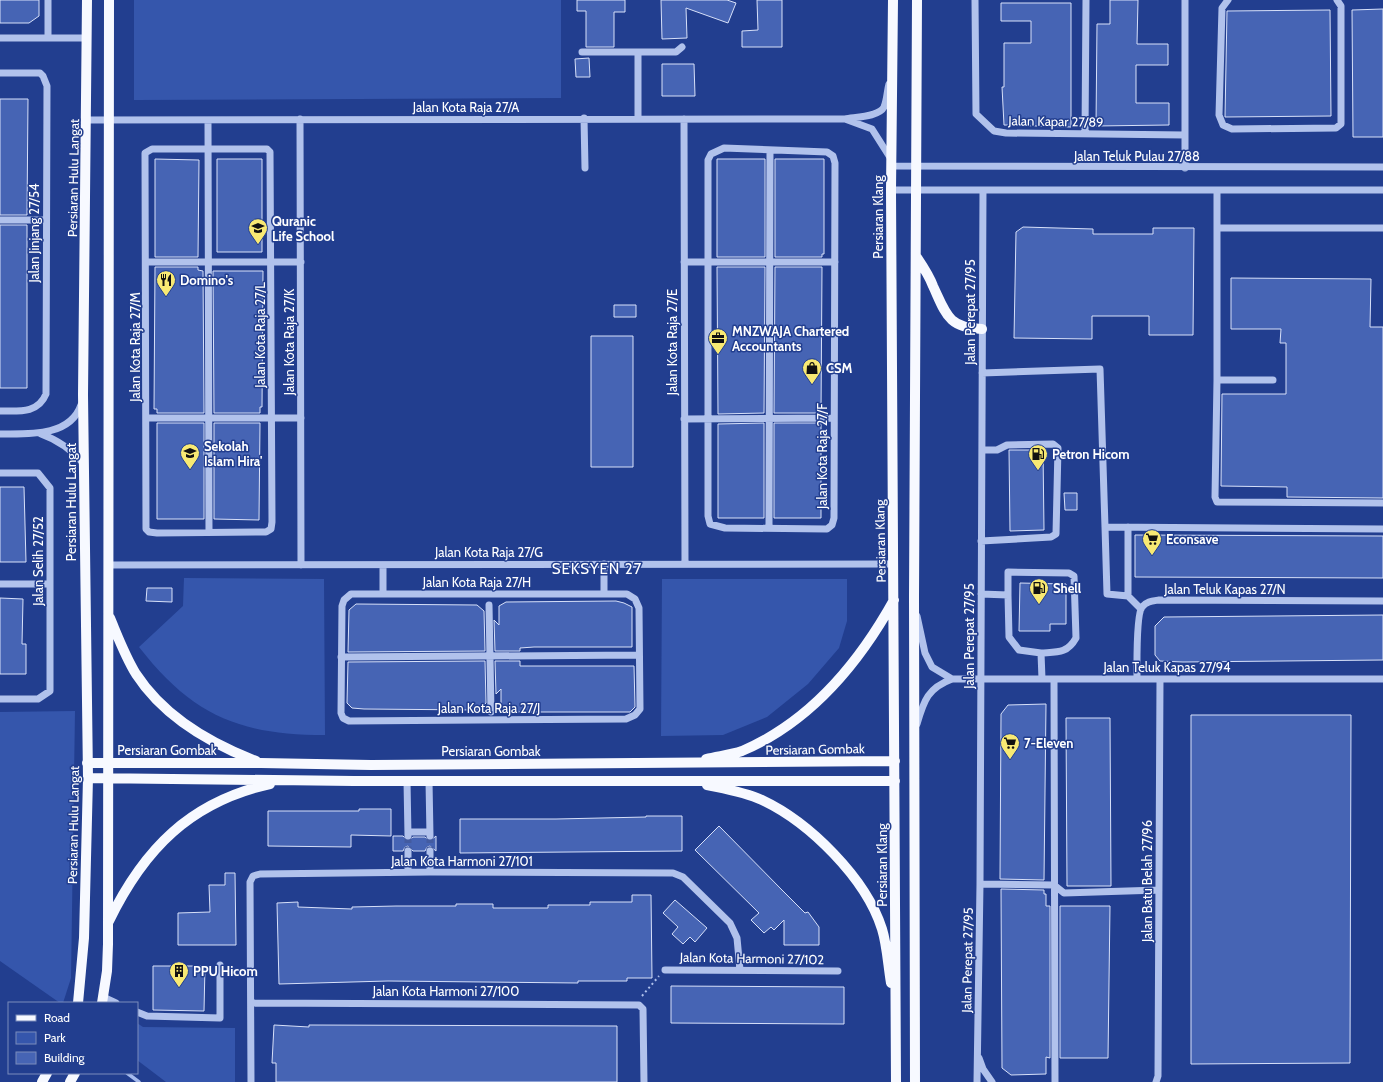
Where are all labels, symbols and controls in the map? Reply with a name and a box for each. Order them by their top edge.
street label: Jalan Kota Raja 27/A [412,99,519,116]
street label: Jalan Kapar 27/89 [1007,112,1104,130]
street label: Persiaran Hulu Langat [64,118,82,237]
street label: Jalan Teluk Pulau 27/88 [1073,148,1200,164]
street label: Persiaran Klang [870,175,886,259]
street label: Jalan Jinjang 27/54 [26,183,43,284]
place label: Quranic Life School [272,213,335,244]
school or university icon: Quranic Life School [247,217,269,245]
street label: Jalan Perepat 27/95 [962,259,978,366]
restaurant icon: Domino's [155,269,177,297]
place label: Domino's [180,272,234,288]
street label: Jalan Kota Raja 27/L [252,282,269,389]
street label: Jalan Kota Raja 27/K [281,288,298,396]
street label: Jalan Kota Raja 27/E [664,289,681,396]
street label: Jalan Kota Raja 27/M [127,292,144,403]
place label: MNZWAJA Chartered Accountants [732,323,849,354]
office icon: MNZWAJA Chartered Accountants [707,327,729,355]
shop icon: CSM [801,357,823,385]
place label: CSM [826,360,852,376]
street label: Jalan Kota Raja 27/F [814,403,831,510]
place label: Sekolah Islam Hira' [204,438,262,469]
street label: Persiaran Hulu Langat [63,442,79,561]
school or university icon: Sekolah Islam Hira' [179,442,201,470]
fuel station icon: Petron Hicom [1027,443,1049,471]
place label: Petron Hicom [1052,446,1130,462]
street label: Persiaran Klang [871,499,889,583]
street label: Jalan Selih 27/52 [30,516,46,607]
supermarket icon: Econsave [1141,528,1163,556]
place label: Econsave [1166,531,1219,547]
street label: Jalan Kota Raja 27/G [434,544,543,561]
district label: SEKSYEN 27 [552,560,642,578]
street label: Jalan Kota Raja 27/H [422,574,531,591]
fuel station icon: Shell [1028,577,1050,605]
place label: Shell [1053,580,1082,596]
street label: Jalan Teluk Kapas 27/N [1163,581,1286,597]
street label: Jalan Perepat 27/95 [961,583,977,690]
street label: Jalan Teluk Kapas 27/94 [1102,659,1231,675]
street label: Jalan Kota Raja 27/J [437,700,540,717]
supermarket icon: 7-Eleven [999,732,1021,760]
place label: 7-Eleven [1024,735,1073,751]
street label: Persiaran Gombak [765,740,865,758]
street label: Persiaran Gombak [117,742,217,758]
street label: Persiaran Gombak [441,743,541,759]
street label: Persiaran Hulu Langat [64,765,82,884]
street label: Jalan Batu Belah 27/96 [1139,820,1155,943]
street label: Persiaran Klang [874,823,890,907]
street label: Jalan Kota Harmoni 27/101 [390,853,533,869]
street label: Jalan Perepat 27/95 [958,907,976,1014]
street label: Jalan Kota Harmoni 27/102 [679,949,824,967]
building icon: PPU Hicom [168,960,190,988]
place label: PPU Hicom [193,963,258,979]
street label: Jalan Kota Harmoni 27/100 [372,983,519,999]
legend [8,1002,138,1074]
text: Road [44,1010,70,1025]
text: Park [44,1030,66,1045]
text: Building [44,1050,86,1065]

